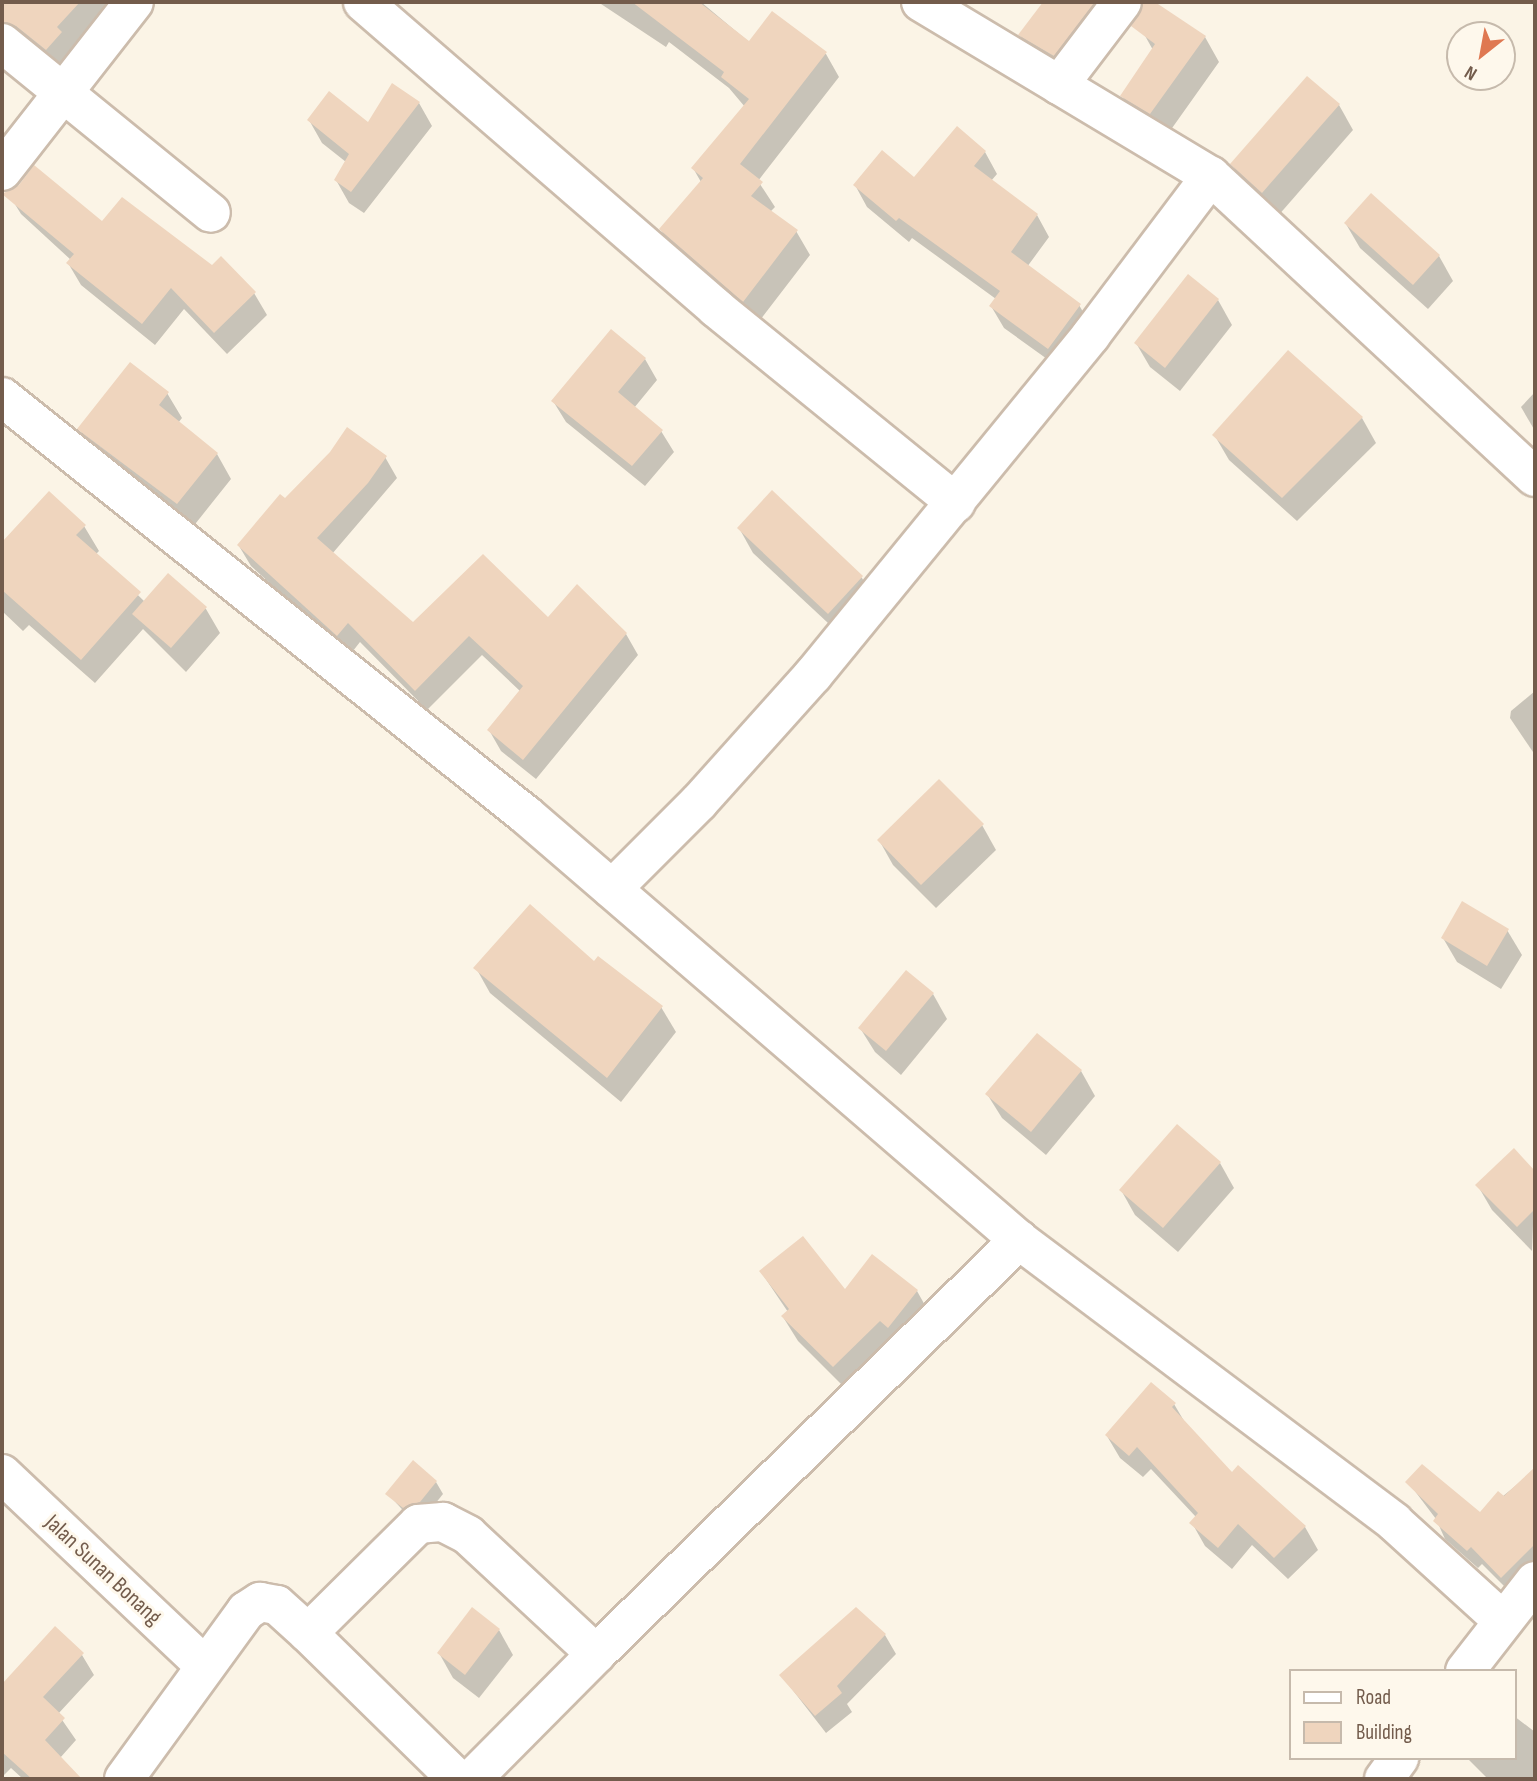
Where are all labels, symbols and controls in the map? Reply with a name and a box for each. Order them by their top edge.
north arrow [1446,21,1516,91]
text: N [1461,60,1481,85]
street label: Jalan Sunan Bonang [39,1509,167,1631]
legend [1288,1669,1516,1760]
text: Road [1356,1685,1391,1710]
text: Building [1356,1720,1412,1745]

